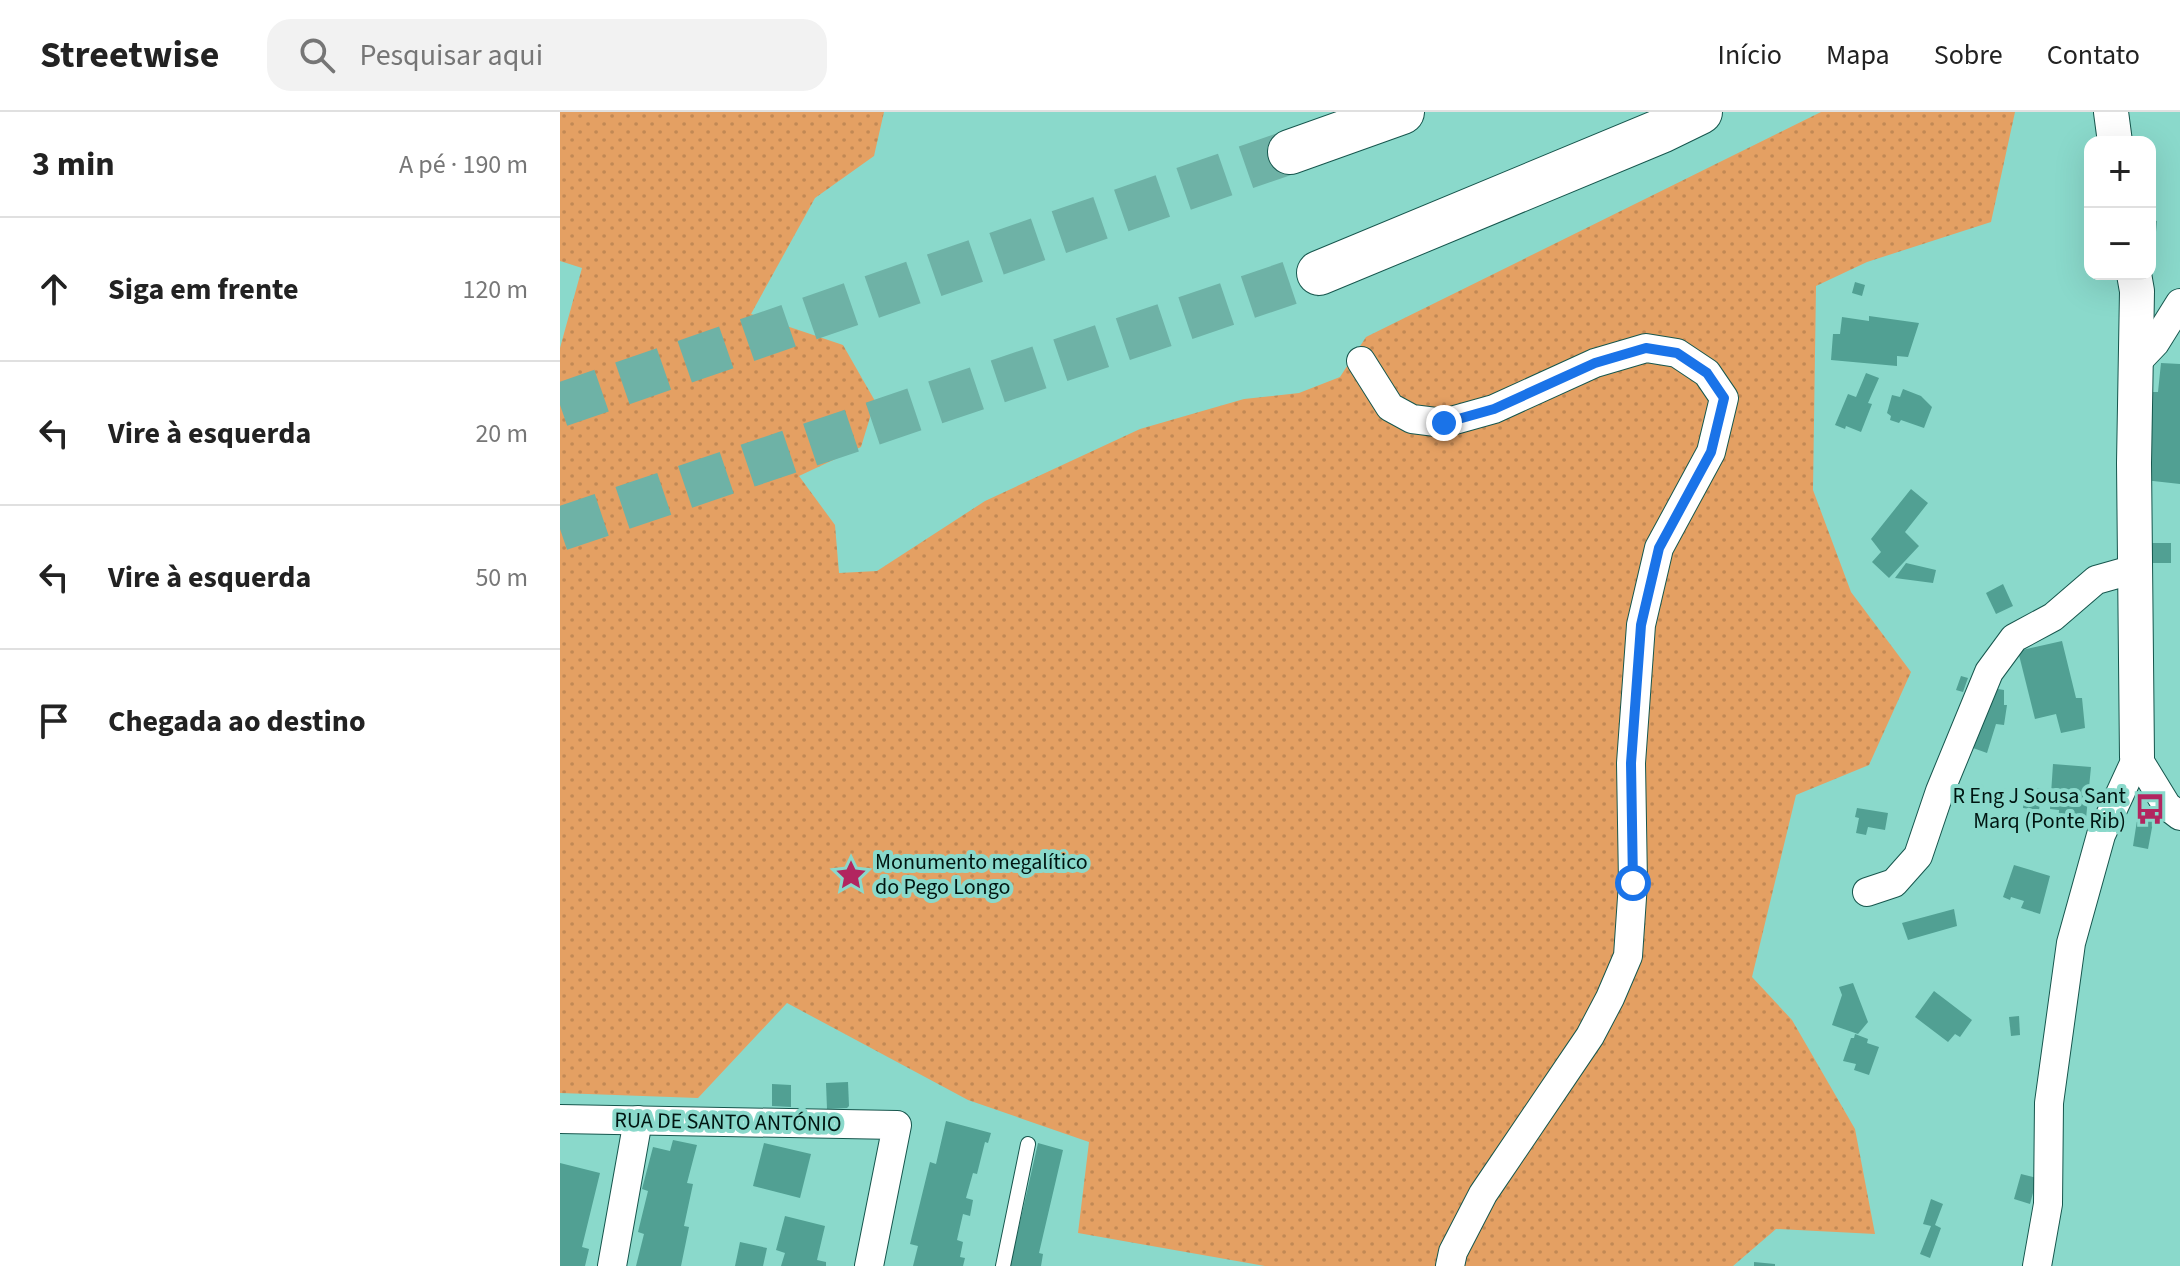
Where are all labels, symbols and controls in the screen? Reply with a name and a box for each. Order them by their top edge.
search box [267,19,827,91]
text: Streetwise [40,28,219,82]
icon: search [295,33,339,77]
text: Pesquisar aqui [359,34,543,77]
text: Início [1718,35,1782,75]
text: Mapa [1826,35,1890,75]
text: Sobre [1934,35,2003,75]
text: Contato [2047,35,2140,75]
map controls [2084,136,2156,280]
button: + [2084,136,2156,208]
text: 3 min [32,140,115,189]
text: A pé · 190 m [399,146,528,183]
button: − [2084,208,2156,280]
icon: ahead [32,267,76,311]
text: Siga em frente [108,268,299,311]
text: 120 m [462,271,528,308]
route end [1426,405,1462,441]
icon: left [32,411,76,455]
text: Vire à esquerda [108,412,311,455]
text: 20 m [475,415,528,452]
icon: left [32,555,76,599]
text: Vire à esquerda [108,556,311,599]
text: 50 m [475,559,528,596]
icon: arrive [32,699,76,743]
text: Chegada ao destino [108,700,366,743]
place label: R Eng J Sousa Sant Marq (Ponte Rib) [1952,780,2127,837]
bus stop icon: R Eng J Sousa Sant Marq (Ponte Rib) [2133,792,2167,826]
place label: Monumento megalítico do Pego Longo [875,846,1088,903]
place icon: Monumento megalítico do Pego Longo [834,858,868,892]
route start [1615,865,1651,901]
street label: RUA DE SANTO ANTÓNIO [614,1104,842,1140]

